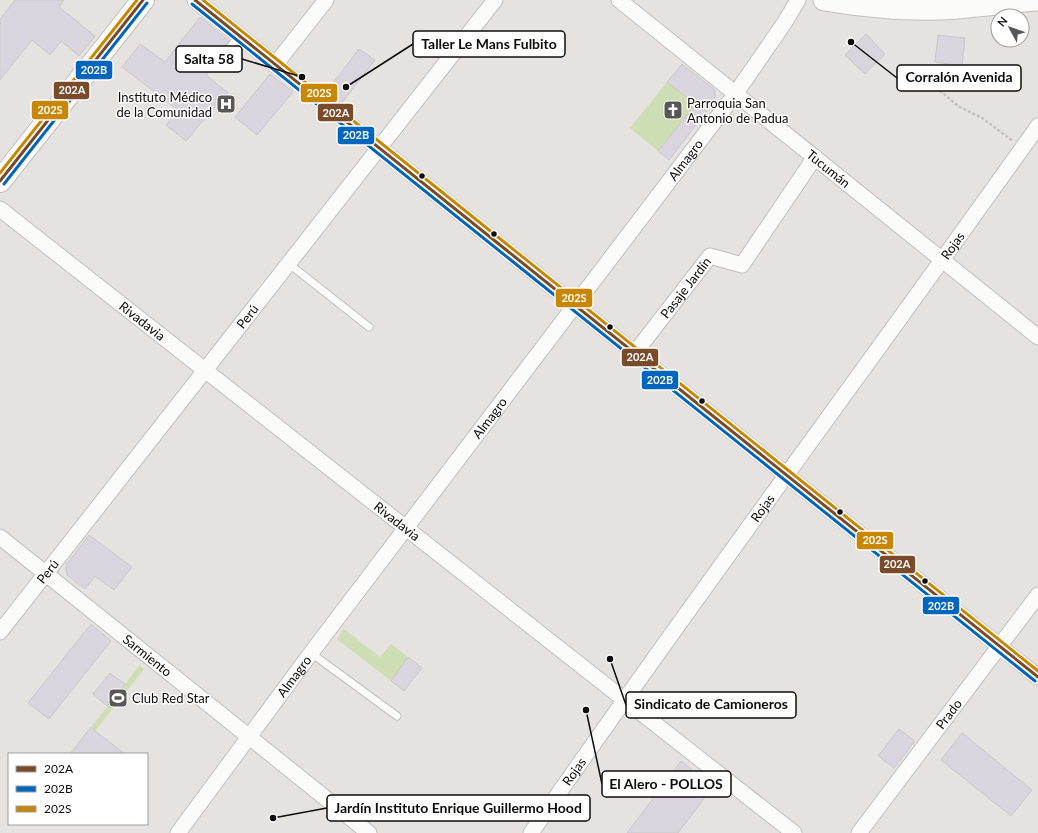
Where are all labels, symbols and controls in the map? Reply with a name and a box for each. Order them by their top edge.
north arrow [990,8,1030,48]
text: N [994,14,1010,29]
callout: Taller Le Mans Fulbito [413,31,565,57]
text: Taller Le Mans Fulbito [421,35,557,52]
callout: Salta 58 [176,46,242,72]
text: Salta 58 [184,50,234,67]
line badge: 202B [75,60,113,80]
text: 202B [81,63,107,76]
callout: Corralón Avenida [897,65,1021,91]
text: Corralón Avenida [905,68,1013,85]
line badge: 202A [53,81,90,100]
text: 202A [59,83,86,96]
line badge: 202S [300,83,338,103]
text: 202S [306,86,332,99]
place label: Instituto Médico de la Comunidad [116,89,212,120]
hospital icon: Instituto Médico de la Comunidad [215,93,237,115]
place label: Parroquia San Antonio de Padua [687,95,789,126]
church icon: Parroquia San Antonio de Padua [662,99,684,121]
line badge: 202S [31,100,69,120]
text: 202S [37,103,63,116]
line badge: 202A [317,103,354,122]
text: 202A [323,106,350,119]
line badge: 202B [337,126,375,145]
text: 202B [343,128,369,141]
street label: Almagro [665,136,706,184]
street label: Tucumán [804,146,854,191]
unlabelled marker [417,171,427,181]
street label: Rojas [937,228,968,263]
unlabelled marker [489,229,499,239]
street label: Pasaje Jardín [657,254,714,321]
line badge: 202S [555,288,593,308]
text: 202S [561,291,587,304]
street label: Rivadavia [116,298,169,344]
street label: Perú [233,301,262,332]
unlabelled marker [605,322,615,332]
line badge: 202A [621,348,659,367]
text: 202A [627,350,654,363]
line badge: 202B [641,370,679,390]
text: 202B [647,373,673,386]
street label: Almagro [469,394,510,442]
unlabelled marker [697,396,707,406]
street label: Rojas [747,491,778,525]
street label: Rivadavia [371,498,423,544]
unlabelled marker [835,507,845,517]
line badge: 202S [856,531,894,550]
text: 202S [862,533,888,546]
line badge: 202A [879,555,916,574]
street label: Perú [33,556,62,587]
text: 202A [884,557,911,570]
unlabelled marker [920,576,930,586]
line badge: 202B [922,596,960,615]
text: 202B [928,599,954,612]
street label: Sarmiento [120,631,175,680]
street label: Almagro [273,652,314,700]
sports icon: Club Red Star [107,687,129,709]
place label: Club Red Star [132,690,210,706]
callout: Sindicato de Camioneros [626,692,796,718]
text: Sindicato de Camioneros [634,695,788,712]
street label: Prado [932,696,965,732]
legend [8,753,148,825]
street label: Rojas [559,754,589,789]
text: 202A [44,761,74,776]
callout: El Alero - POLLOS [602,771,731,797]
text: El Alero - POLLOS [609,775,723,792]
text: 202B [44,781,73,796]
callout: Jardín Instituto Enrique Guillermo Hood [327,795,590,821]
text: Jardín Instituto Enrique Guillermo Hood [334,799,582,816]
text: 202S [44,801,71,816]

